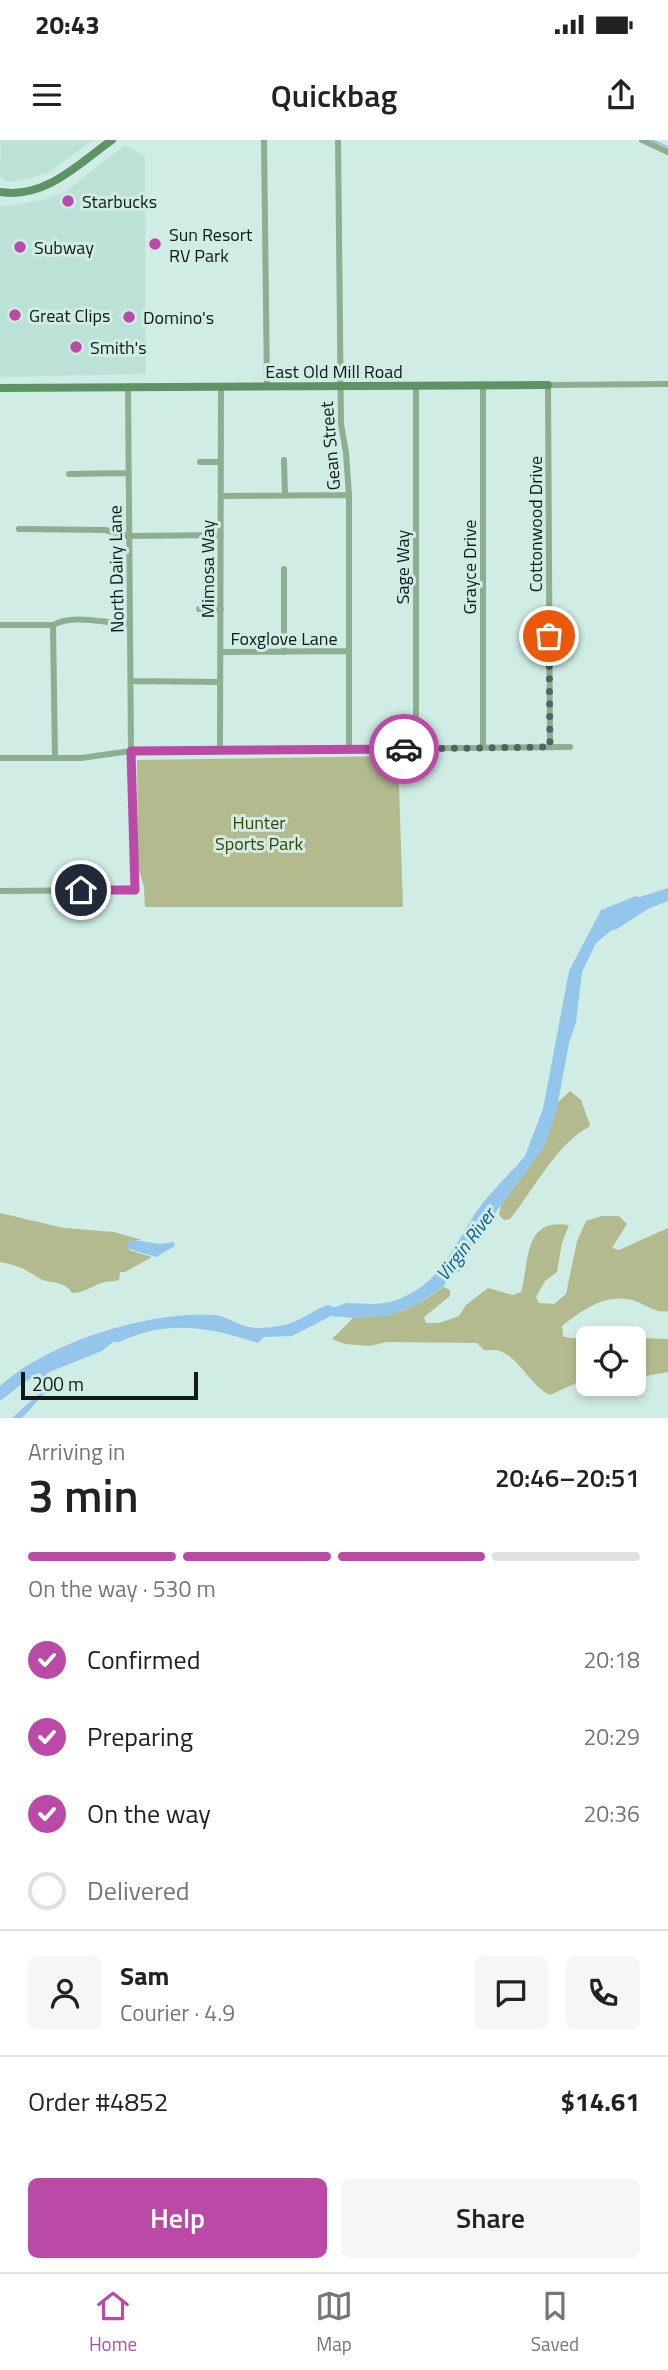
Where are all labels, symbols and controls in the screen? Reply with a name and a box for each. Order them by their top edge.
text: 20:43 [35,5,100,44]
text: Quickbag [271,71,397,119]
icon: menu [28,76,66,114]
icon: share [602,76,640,114]
place label: Starbucks [82,188,157,215]
marker: Starbucks [60,193,76,209]
place label: Sun Resort RV Park [169,221,253,269]
place label: Subway [34,234,94,261]
marker: Sun Resort RV Park [147,236,163,252]
marker: Subway [12,239,28,255]
place label: Great Clips [29,302,110,329]
place label: Domino's [143,304,214,331]
marker: Great Clips [7,307,23,323]
marker: Domino's [121,309,137,325]
place label: Smith's [90,334,147,361]
marker: Smith's [68,339,84,355]
street label: East Old Mill Road [265,358,403,385]
street label: Gean Street [313,400,347,492]
street label: Cottonwood Drive [522,456,549,592]
street label: North Dairy Lane [101,505,131,633]
street label: Mimosa Way [194,520,221,618]
street label: Grayce Drive [456,520,483,614]
street label: Sage Way [389,530,416,604]
pin [519,606,579,666]
icon: bag [530,617,568,655]
street label: Foxglove Lane [230,625,338,652]
courier [369,714,439,784]
icon: car [385,730,423,768]
park label: Hunter Sports Park [215,809,303,857]
pin [51,860,111,920]
icon: home [62,871,100,909]
water label: Virgin River [428,1200,503,1286]
map controls [576,1326,646,1396]
button: locate [576,1326,646,1396]
scale bar [21,1369,198,1401]
text: 200 m [32,1369,84,1398]
text: Arriving in [28,1434,125,1469]
text: 20:46–20:51 [495,1458,640,1497]
text: 3 min [28,1460,139,1530]
text: On the way · 530 m [28,1571,216,1606]
text: Confirmed [87,1640,201,1679]
icon: check [28,1641,66,1679]
text: 20:18 [583,1642,640,1677]
text: Preparing [87,1717,193,1756]
icon: check [28,1718,66,1756]
text: 20:29 [583,1719,640,1754]
text: On the way [87,1794,211,1833]
icon: check [28,1795,66,1833]
text: 20:36 [583,1796,640,1831]
text: Delivered [87,1871,190,1910]
button: person [28,1956,102,2030]
text: Sam [120,1956,169,1995]
button: chat [474,1956,548,2030]
button: phone [566,1956,640,2030]
text: Courier · 4.9 [120,1995,235,2030]
text: Order #4852 [28,2082,168,2121]
text: $14.61 [561,2082,640,2121]
button: Help [28,2178,327,2258]
button: Share [341,2178,640,2258]
tab: Home [89,2287,137,2358]
tab: Map [315,2287,353,2358]
tab: Saved [531,2287,579,2358]

